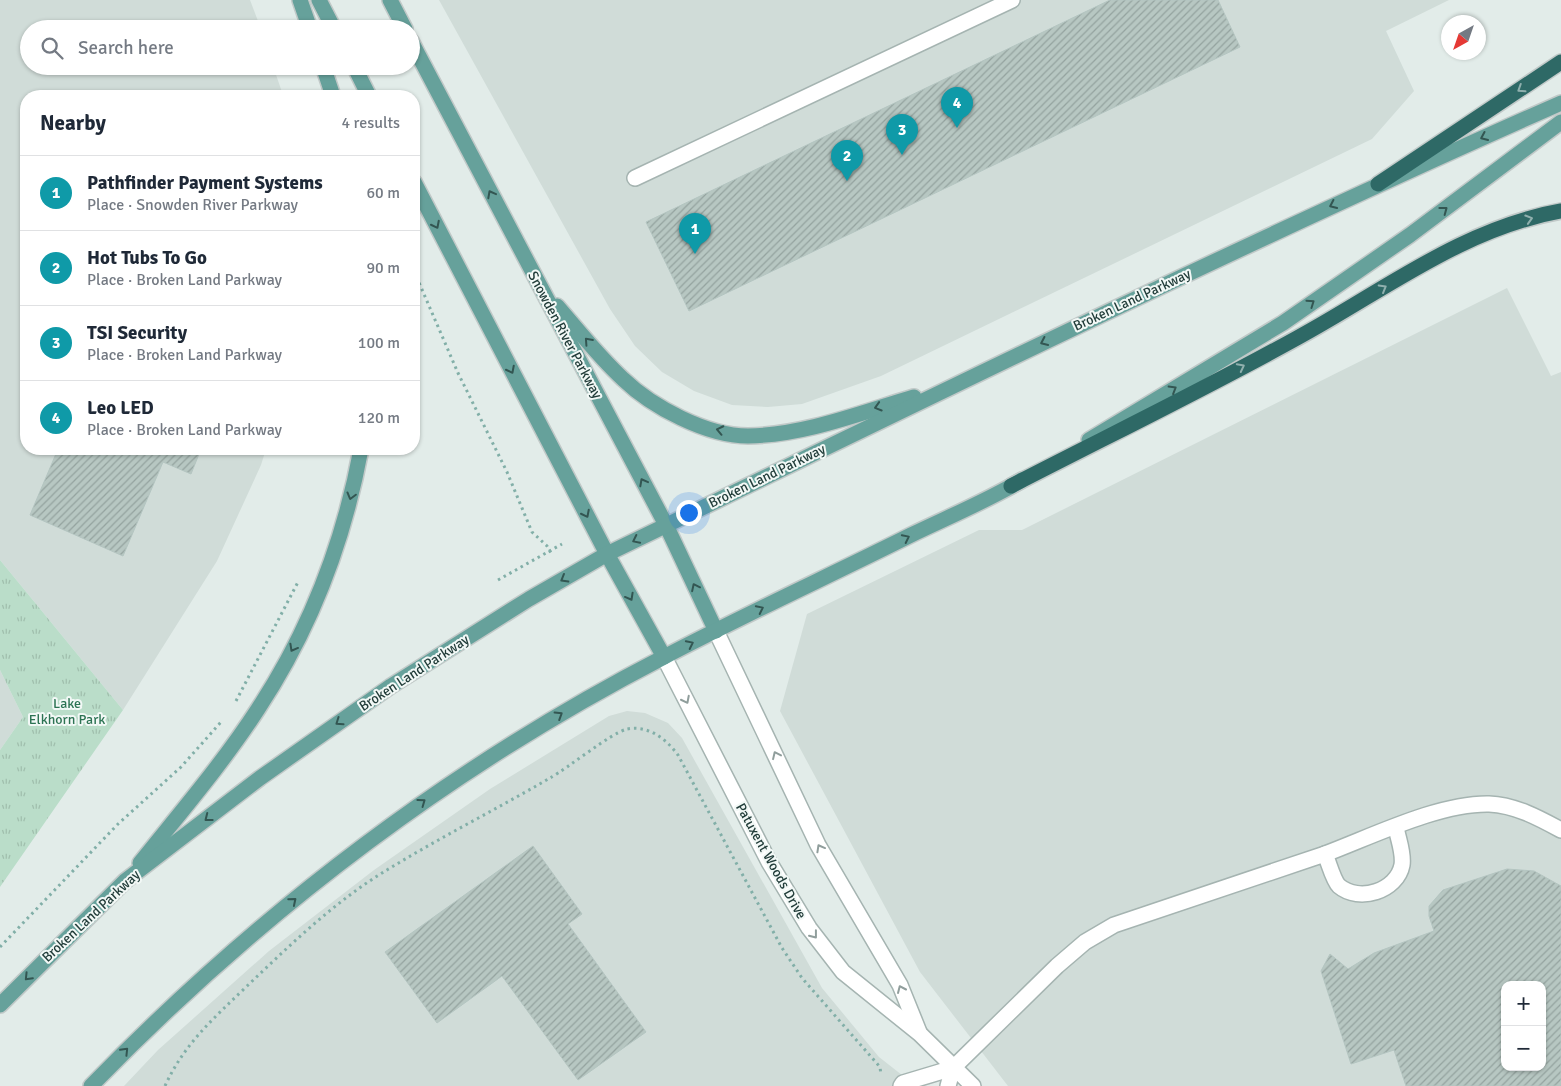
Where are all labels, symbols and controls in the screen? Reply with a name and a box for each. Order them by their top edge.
north arrow [1441,15,1486,60]
search box [20,20,420,75]
icon: search [38,34,66,62]
text: Search here [78,36,174,60]
one-way arrow [1517,83,1526,93]
pin: 4 [941,87,973,128]
text: Nearby [40,110,106,136]
text: 4 results [341,113,400,133]
pin: 3 [886,114,918,155]
one-way arrow [1480,130,1489,141]
pin: 2 [831,140,863,181]
text: Pathfinder Payment Systems [87,171,323,195]
text: 1 [52,183,60,203]
text: 60 m [366,183,400,203]
one-way arrow [487,191,497,200]
text: Place · Snowden River Parkway [87,195,298,215]
one-way arrow [1330,198,1339,208]
one-way arrow [1438,207,1448,216]
pin: 1 [679,213,711,254]
one-way arrow [1524,215,1533,225]
one-way arrow [430,220,440,229]
text: Hot Tubs To Go [87,246,207,270]
text: 2 [52,258,60,278]
text: 90 m [366,258,400,278]
street label: Broken Land Parkway [1071,265,1194,335]
street label: Snowden River Parkway [524,268,606,402]
text: Place · Broken Land Parkway [87,270,282,290]
one-way arrow [1377,285,1386,295]
one-way arrow [1305,300,1315,309]
text: TSI Security [87,321,187,345]
text: 3 [52,333,60,353]
text: 100 m [358,333,400,353]
one-way arrow [1041,336,1050,346]
one-way arrow [585,338,594,347]
text: Place · Broken Land Parkway [87,345,282,365]
one-way arrow [1236,363,1245,373]
one-way arrow [505,364,515,373]
one-way arrow [1167,386,1176,395]
text: Leo LED [87,396,154,420]
one-way arrow [874,402,883,412]
text: 4 [52,408,60,428]
text: 120 m [358,408,400,428]
text: Place · Broken Land Parkway [87,420,282,440]
one-way arrow [715,426,724,436]
street label: Broken Land Parkway [706,440,828,512]
one-way arrow [639,479,649,488]
one-way arrow [347,492,357,500]
your location [676,500,702,526]
one-way arrow [580,509,590,518]
one-way arrow [632,534,641,544]
one-way arrow [901,534,910,544]
one-way arrow [561,572,570,582]
one-way arrow [691,583,702,592]
one-way arrow [624,591,634,600]
one-way arrow [755,605,764,615]
street label: Broken Land Parkway [356,631,473,715]
one-way arrow [685,640,694,650]
one-way arrow [289,642,299,651]
park label: Lake Elkhorn Park [29,695,105,728]
one-way arrow [680,695,690,704]
one-way arrow [553,711,562,721]
one-way arrow [335,716,345,725]
one-way arrow [771,751,782,760]
one-way arrow [416,800,425,808]
street label: Patuxent Woods Drive [732,800,810,922]
one-way arrow [204,812,214,821]
one-way arrow [817,844,827,853]
street label: Broken Land Parkway [39,866,144,966]
one-way arrow [287,899,296,907]
one-way arrow [808,929,817,939]
one-way arrow [25,971,34,980]
map controls [1501,981,1546,1071]
button: + [1501,981,1546,1026]
one-way arrow [897,985,907,994]
button: − [1501,1026,1546,1071]
one-way arrow [119,1048,128,1057]

